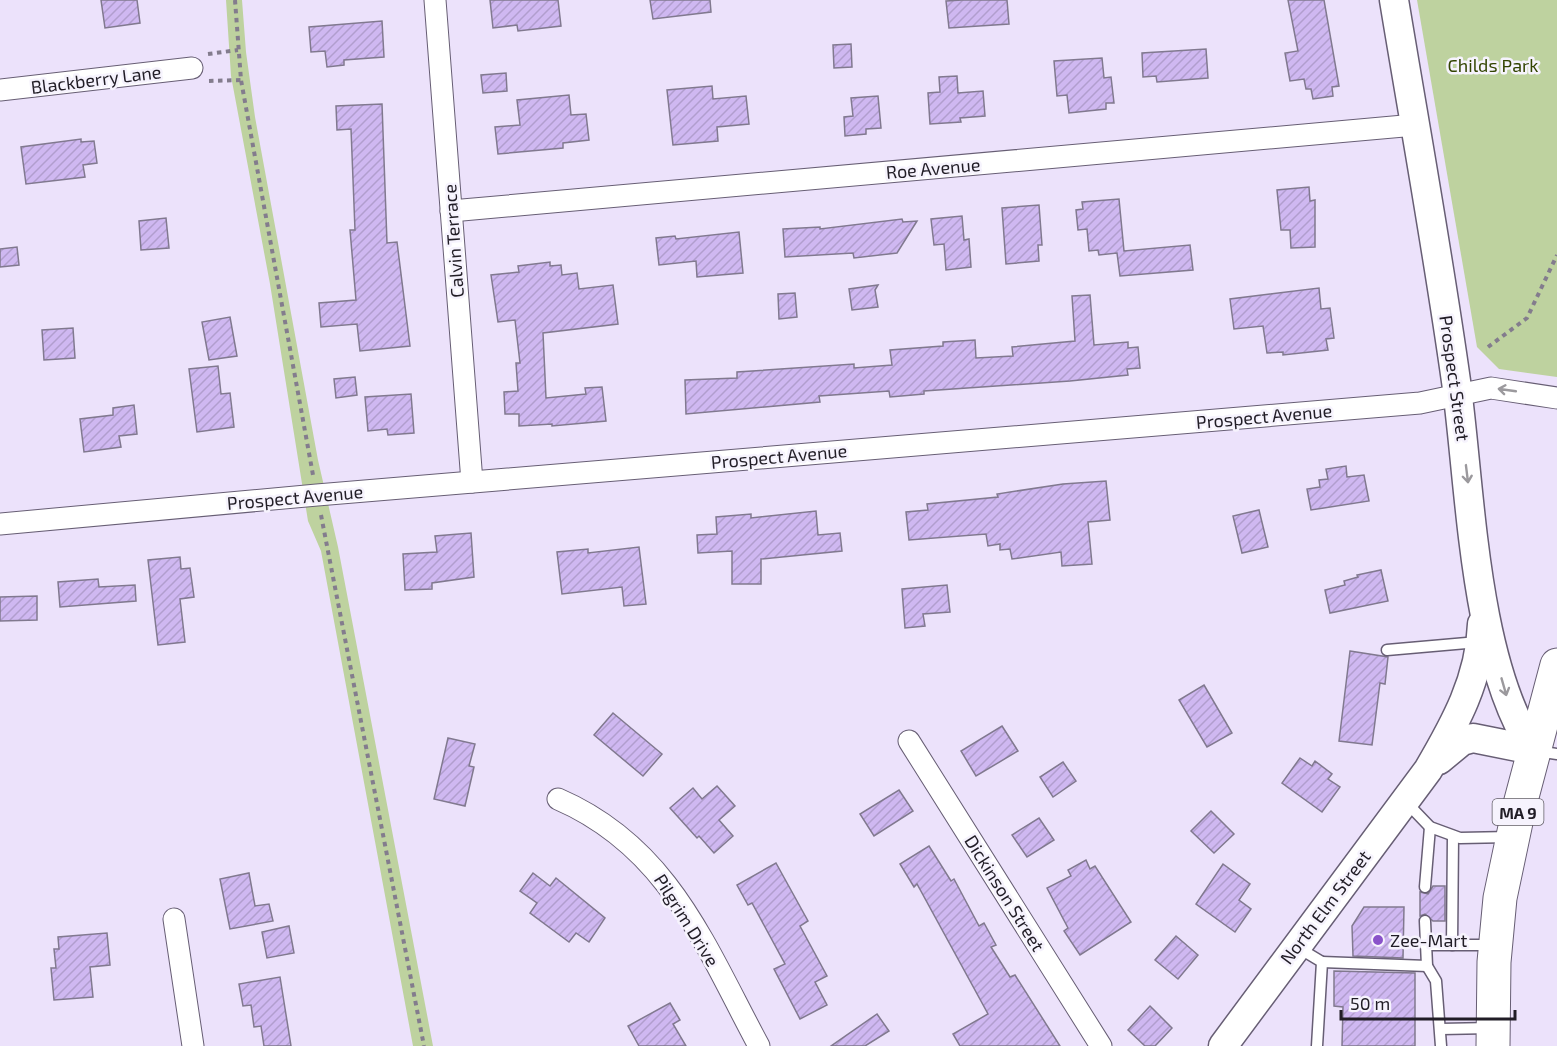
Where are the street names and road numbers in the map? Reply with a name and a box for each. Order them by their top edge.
street label: Blackberry Lane [30,60,162,98]
street label: Roe Avenue [885,153,981,183]
street label: Calvin Terrace [438,183,468,299]
street label: Prospect Street [1435,314,1475,442]
street label: Prospect Avenue [1195,399,1333,433]
street label: Prospect Avenue [710,439,848,473]
street label: Prospect Avenue [226,480,364,514]
road number: MA 9 [1492,799,1544,825]
street label: Dickinson Street [960,831,1050,955]
street label: North Elm Street [1275,846,1375,968]
street label: Pilgrim Drive [650,870,724,970]

